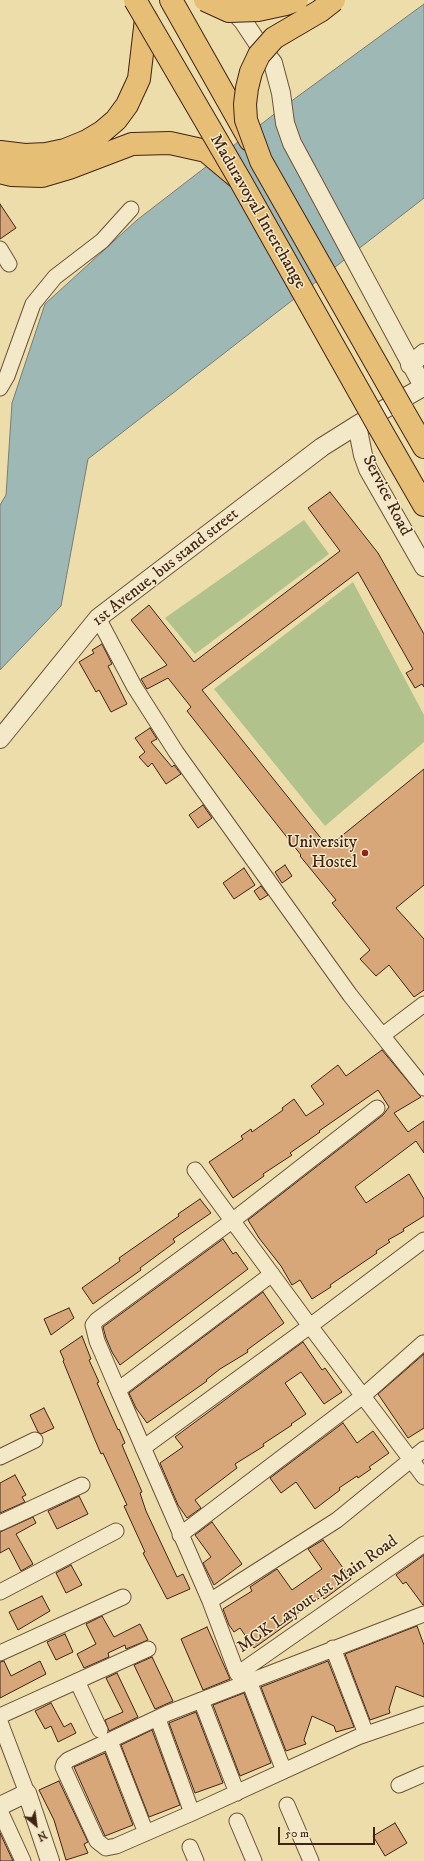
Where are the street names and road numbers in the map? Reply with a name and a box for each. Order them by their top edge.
street label: Maduravoyal Interchange [204,131,310,293]
street label: Service Road [357,452,415,540]
street label: 1st Avenue, bus stand street [89,505,243,631]
street label: MCK Layout 1st Main Road [234,1532,402,1658]

